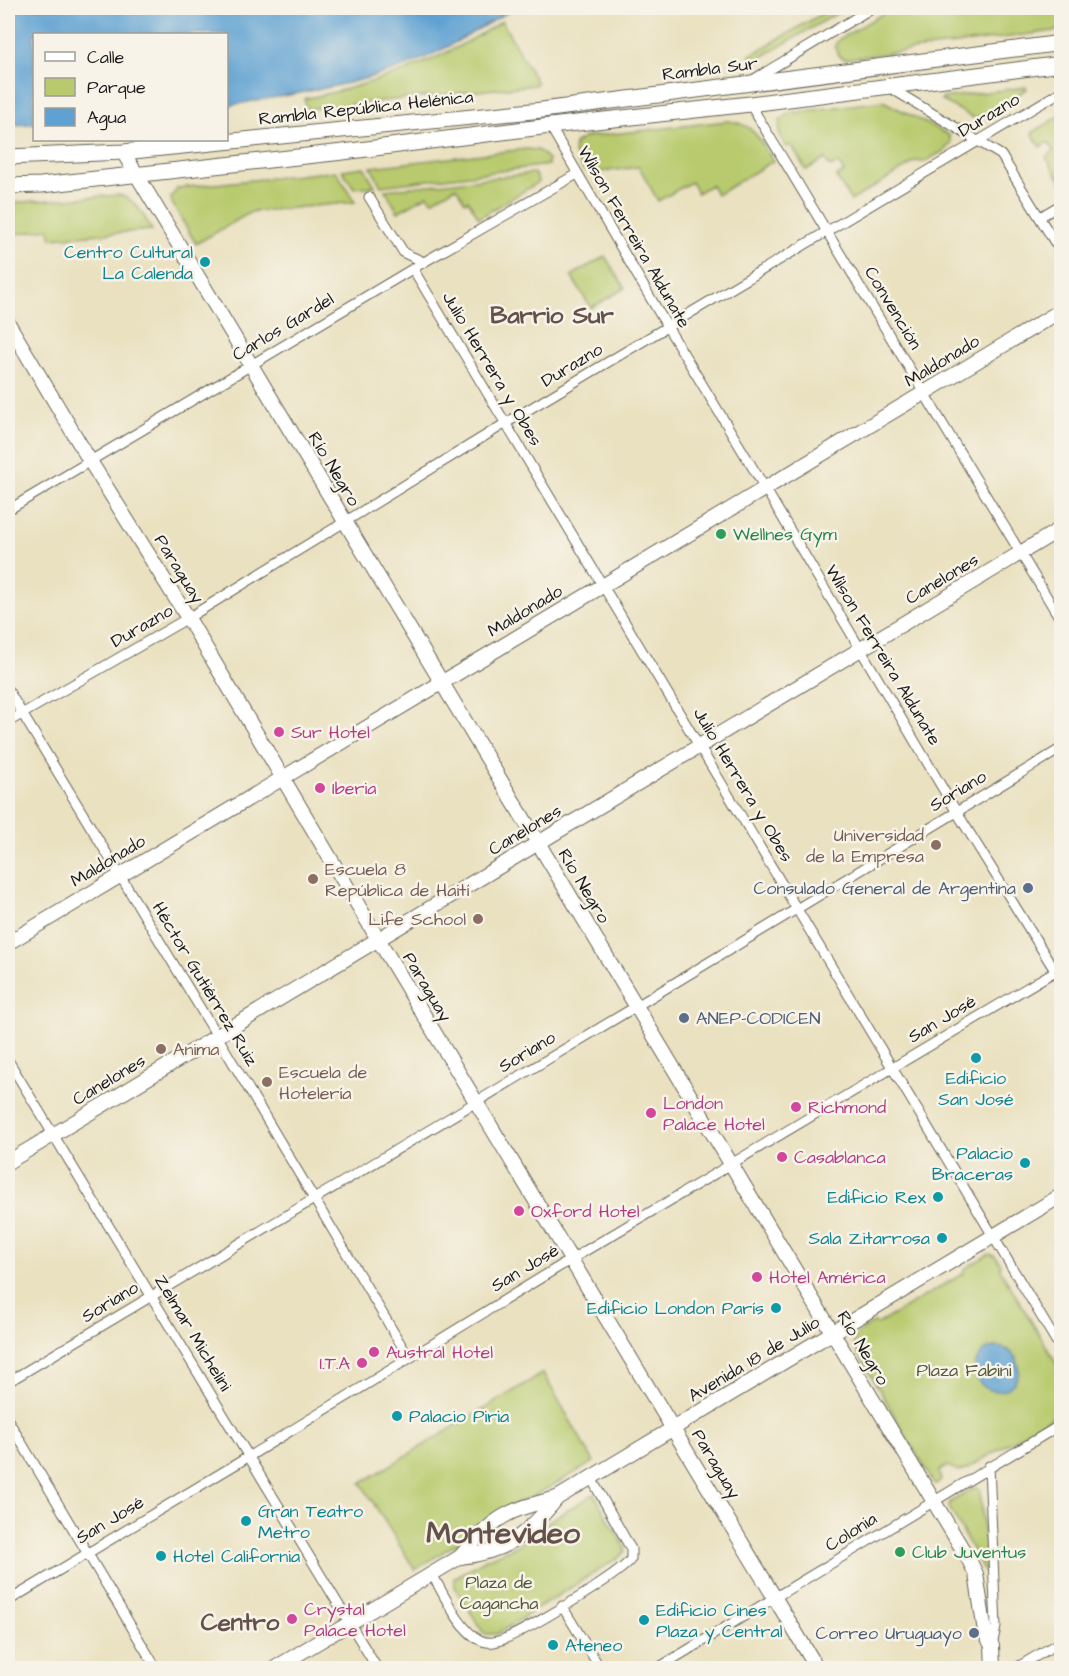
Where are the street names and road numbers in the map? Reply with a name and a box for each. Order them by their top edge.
street label: Rambla Sur [661,51,759,87]
street label: Rambla República Helénica [257,84,475,132]
street label: Durazno [953,87,1025,143]
street label: Wilson Ferreira Aldunate [572,141,697,333]
street label: Convención [858,262,928,354]
street label: Carlos Gardel [228,287,339,367]
street label: Julio Herrera y Obes [435,287,548,451]
street label: Maldonado [900,329,984,393]
street label: Durazno [536,337,608,393]
street label: Río Negro [301,427,366,512]
street label: Paraguay [147,530,210,609]
street label: Canelones [901,547,983,611]
street label: Wilson Ferreira Aldunate [819,560,947,750]
street label: Maldonado [483,579,567,643]
street label: Durazno [106,598,178,654]
street label: Julio Herrera y Obes [686,703,799,867]
street label: Soriano [925,764,991,818]
street label: Canelones [484,798,566,862]
street label: Maldonado [66,829,150,893]
street label: Río Negro [551,844,616,929]
street label: Héctor Gutiérrez Ruiz [146,897,264,1071]
street label: Paraguay [396,947,458,1027]
street label: San José [903,989,981,1049]
street label: Soriano [494,1025,560,1079]
street label: Canelones [68,1048,150,1112]
street label: San José [486,1238,564,1298]
street label: Zelmar Michelini [148,1270,238,1396]
street label: Soriano [77,1275,143,1329]
street label: Río Negro [830,1306,895,1391]
street label: Avenida 18 de Julio [683,1310,825,1408]
street label: Paraguay [685,1424,747,1504]
street label: San José [71,1490,149,1550]
street label: Colonia [820,1506,882,1558]

